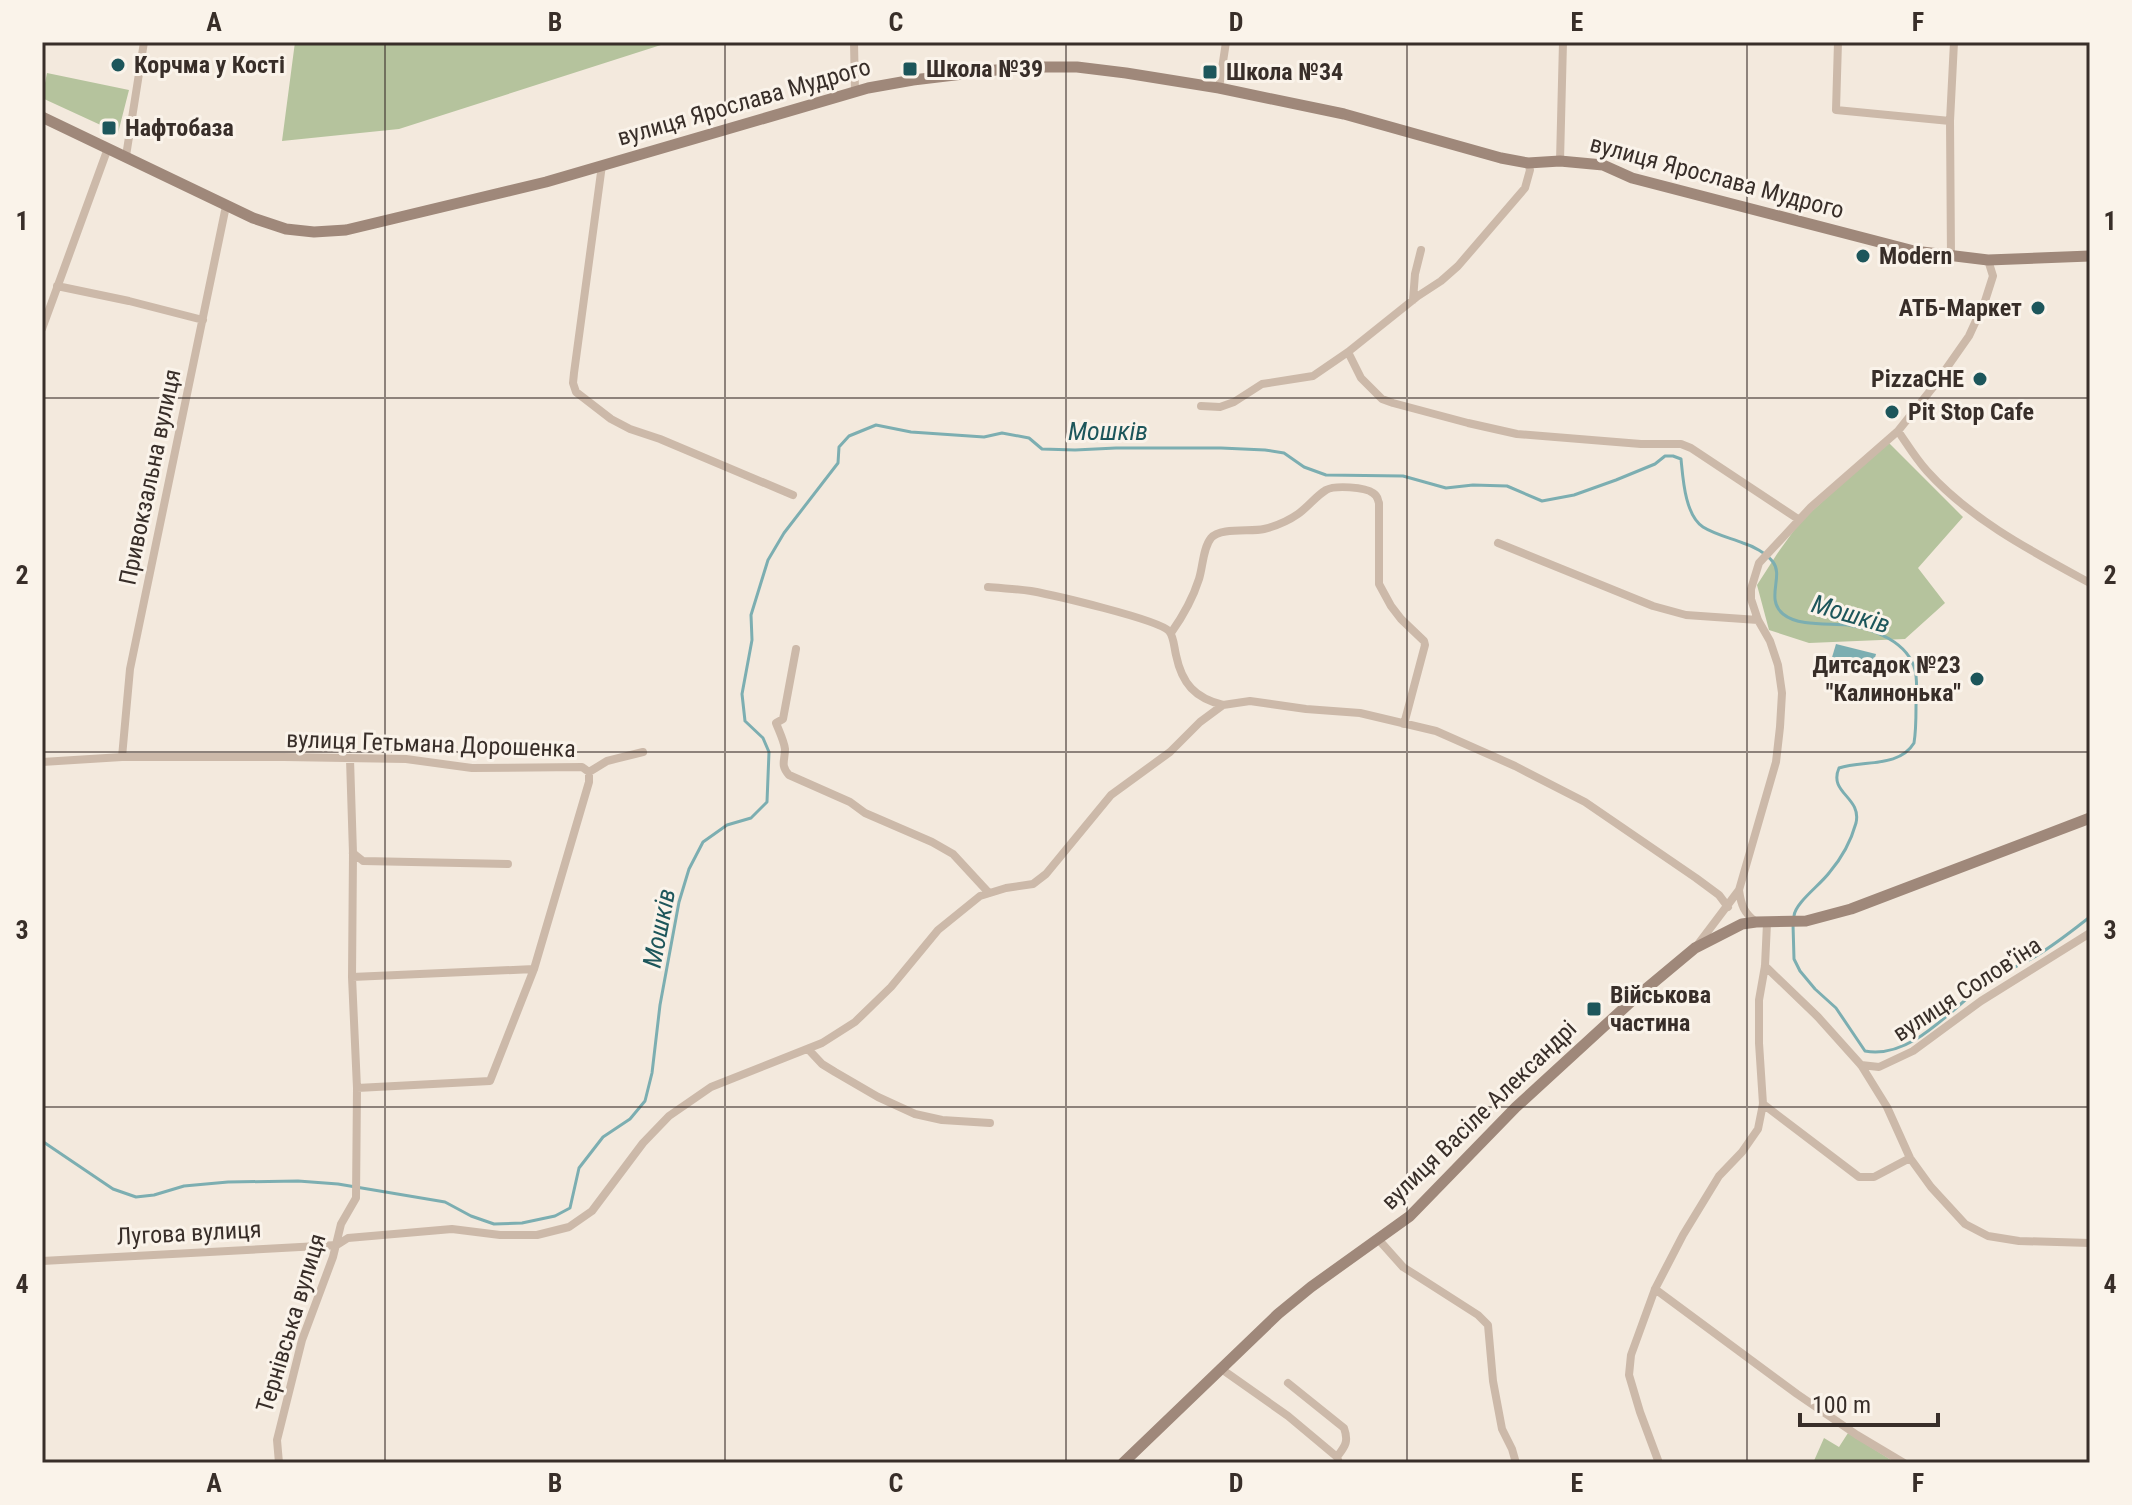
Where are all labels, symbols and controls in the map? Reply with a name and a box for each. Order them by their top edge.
text: A [206,7,222,37]
text: B [548,7,562,37]
text: C [889,7,904,37]
text: D [1229,7,1243,37]
text: E [1571,7,1584,37]
text: F [1912,7,1924,37]
place label: Корчма у Кості [134,51,285,79]
street label: вулиця Ярослава Мудрого [614,52,874,152]
place label: Школа №39 [926,55,1043,83]
marker: Корчма у Кості [109,56,127,74]
place label: Школа №34 [1226,58,1343,86]
marker: Школа №39 [901,60,919,78]
marker: Школа №34 [1201,63,1219,81]
place label: Нафтобаза [125,114,234,142]
marker: Нафтобаза [100,119,118,137]
street label: вулиця Ярослава Мудрого [1587,130,1847,224]
text: 1 [15,206,29,236]
text: 1 [2103,206,2117,236]
place label: Modern [1879,242,1952,270]
marker: Modern [1854,247,1872,265]
place label: АТБ-Маркет [1899,294,2022,322]
marker: АТБ-Маркет [2029,299,2047,317]
place label: PizzaCHE [1871,365,1964,393]
street label: Привокзальна вулиця [113,366,187,588]
marker: PizzaCHE [1971,370,1989,388]
place label: Pit Stop Cafe [1908,398,2034,426]
marker: Pit Stop Cafe [1883,403,1901,421]
water label: Мошків [1068,416,1148,446]
text: 2 [15,560,29,590]
text: 2 [2103,560,2117,590]
water label: Мошків [1808,589,1894,639]
place label: Дитсадок №23 "Калинонька" [1812,651,1961,707]
marker: Дитсадок №23 "Калинонька" [1968,670,1986,688]
street label: вулиця Гетьмана Дорошенка [286,725,576,763]
water label: Мошків [637,886,681,970]
text: 3 [15,915,29,945]
text: 3 [2103,915,2117,945]
street label: вулиця Солов'їна [1888,931,2046,1047]
place label: Військова частина [1610,981,1711,1037]
marker: Військова частина [1585,1000,1603,1018]
street label: вулиця Васіле Александрі [1376,1015,1582,1215]
street label: Лугова вулиця [116,1215,262,1251]
street label: Тернівська вулиця [250,1230,332,1416]
text: 4 [15,1269,29,1299]
text: 4 [2103,1269,2117,1299]
scale bar [1800,1377,1938,1427]
text: 100 m [1812,1391,1871,1419]
text: A [206,1468,222,1498]
text: B [548,1468,562,1498]
text: C [889,1468,904,1498]
text: D [1229,1468,1243,1498]
text: E [1571,1468,1584,1498]
text: F [1912,1468,1924,1498]

